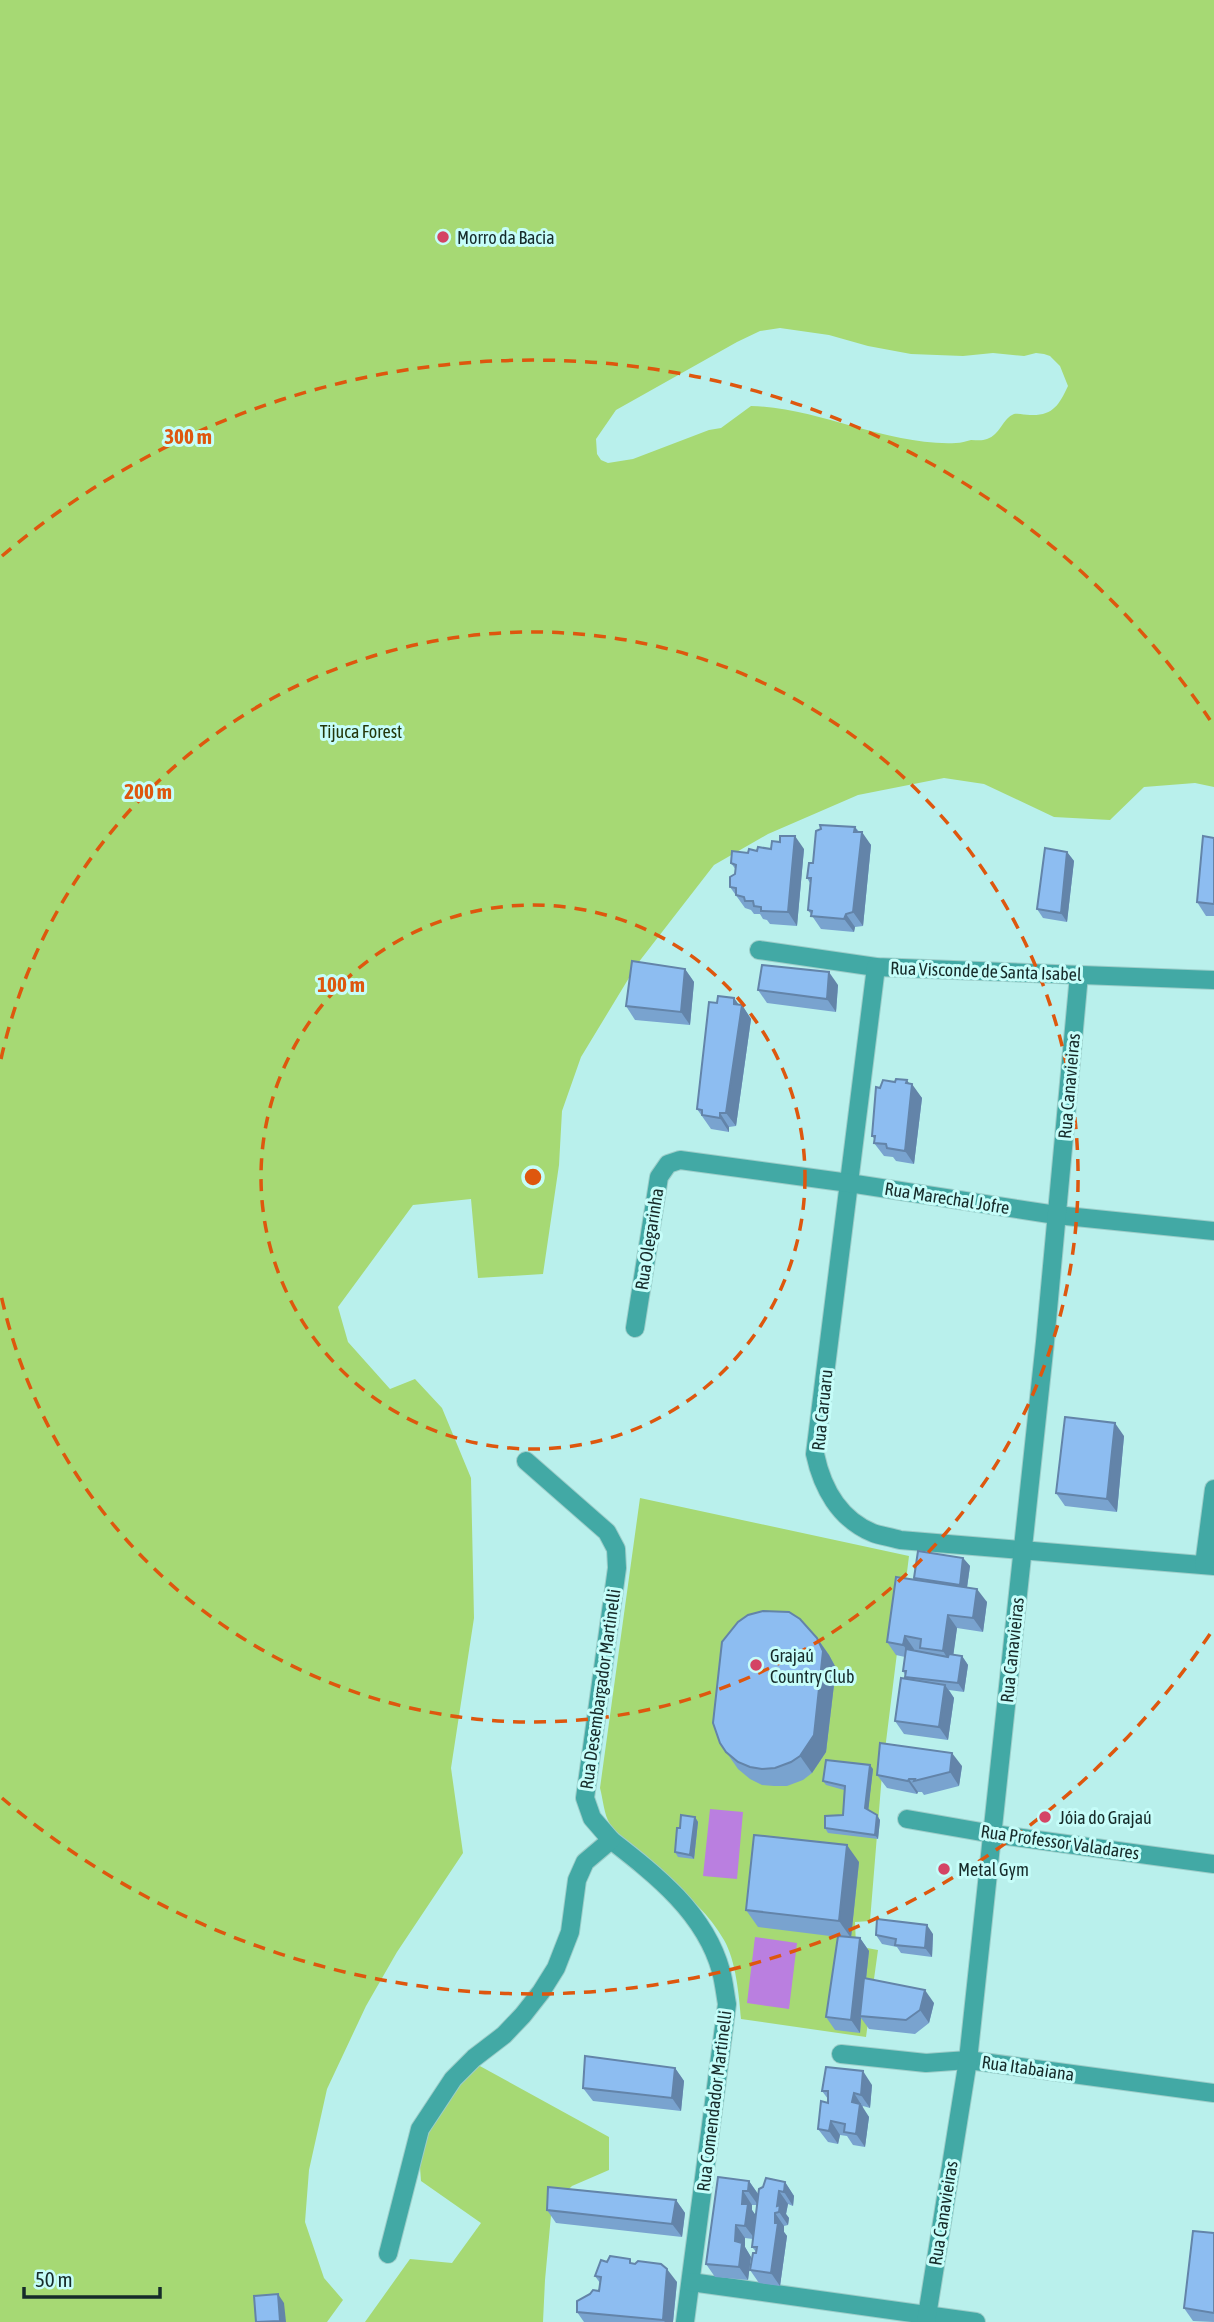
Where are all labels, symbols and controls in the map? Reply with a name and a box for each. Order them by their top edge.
place label: Morro da Bacia [457,227,555,248]
marker: Morro da Bacia [435,229,451,245]
text: 300 m [164,424,212,448]
park label: Tijuca Forest [320,721,402,742]
text: 200 m [124,779,172,803]
street label: Rua Visconde de Santa Isabel [890,957,1082,985]
text: 100 m [317,972,365,996]
street label: Rua Canavieiras [1054,1032,1084,1140]
centre of rings [521,1165,545,1189]
street label: Rua Marechal Jofre [883,1178,1011,1218]
street label: Rua Olegarinha [631,1187,667,1291]
street label: Rua Caruaru [807,1368,837,1452]
street label: Rua Desembargador Martinelli [576,1588,624,1790]
street label: Rua Canavieiras [996,1596,1028,1704]
place label: Grajaú Country Club [770,1645,854,1687]
marker: Grajaú Country Club [748,1657,764,1673]
place label: Jóia do Grajaú [1059,1807,1152,1828]
marker: Jóia do Grajaú [1037,1809,1053,1825]
street label: Rua Professor Valadares [979,1820,1141,1864]
place label: Metal Gym [958,1859,1029,1880]
marker: Metal Gym [936,1861,952,1877]
street label: Rua Comendador Martinelli [692,2009,736,2193]
street label: Rua Itabaiana [980,2051,1076,2085]
street label: Rua Canavieiras [924,2159,962,2267]
scale bar [24,2256,161,2300]
text: 50 m [35,2267,73,2291]

